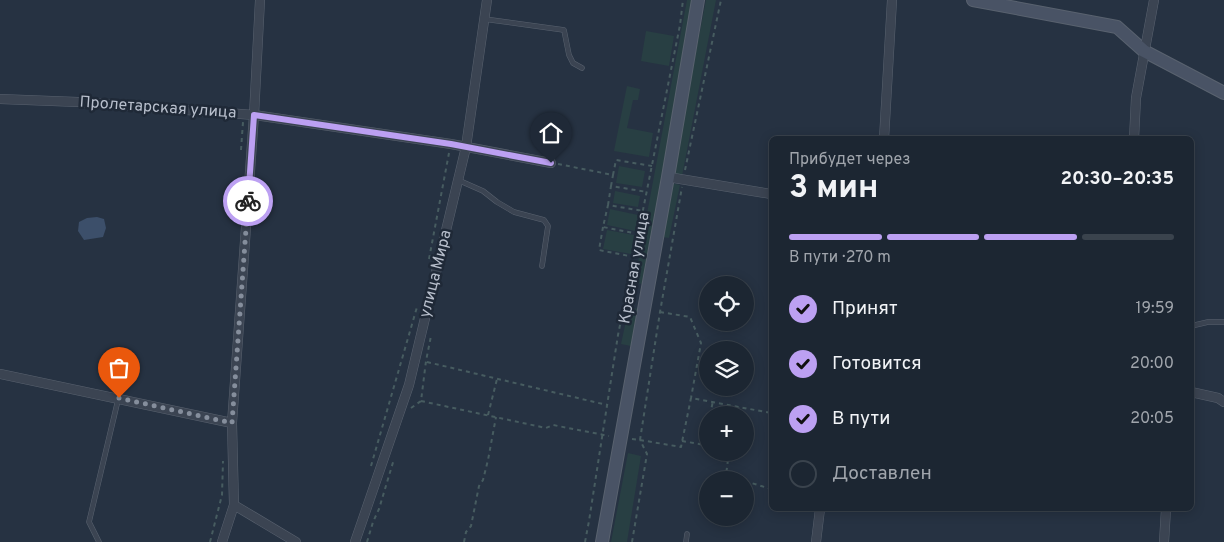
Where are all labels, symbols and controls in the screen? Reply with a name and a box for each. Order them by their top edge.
street label: Пролетарская улица [79,93,237,123]
pin [530,112,572,163]
icon: home [537,119,565,147]
text: Прибудет через [789,150,911,170]
text: 20:30–20:35 [1060,167,1174,191]
text: 3 мин [789,169,879,209]
courier [223,176,273,226]
icon: bike [234,187,262,215]
street label: Красная улица [615,211,655,325]
street label: улица Мира [415,228,457,320]
text: В пути · 270 m [789,248,891,268]
map controls [699,276,754,526]
button: locate [699,276,754,331]
icon: check [789,295,817,323]
text: Принят [832,297,898,321]
text: 19:59 [1136,299,1174,319]
button: layers [699,341,754,396]
pin [98,347,140,398]
icon: check [789,350,817,378]
text: Готовится [832,352,922,376]
icon: bag [105,354,133,382]
text: 20:00 [1130,354,1174,374]
icon: check [789,405,817,433]
button: + [699,406,754,461]
text: В пути [832,407,890,431]
text: 20:05 [1130,409,1174,429]
text: Доставлен [832,462,932,486]
button: − [699,471,754,526]

